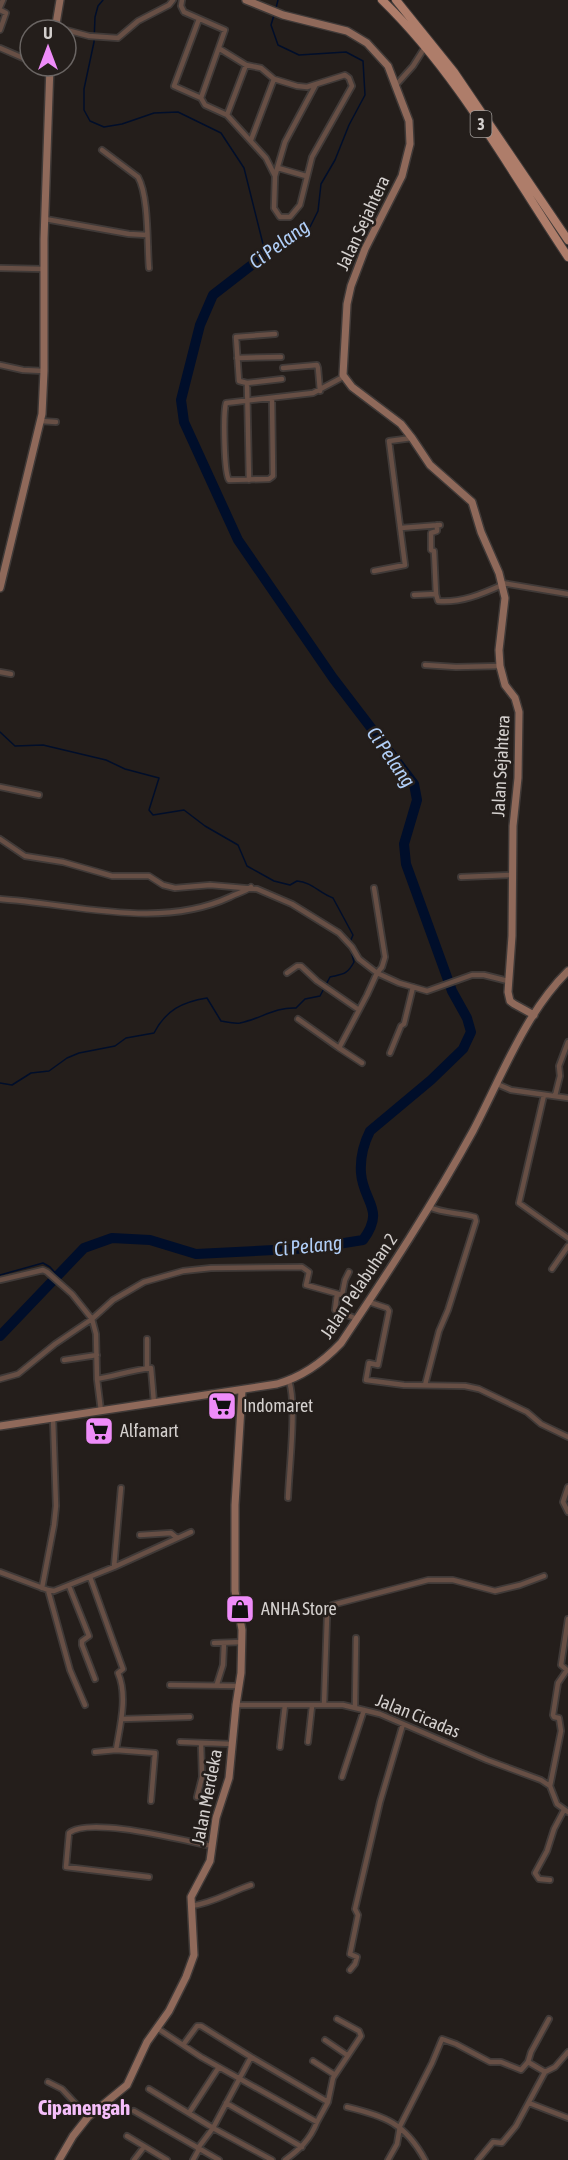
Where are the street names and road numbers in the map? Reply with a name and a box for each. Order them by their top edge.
road number: 3 [470,111,492,137]
street label: Jalan Sejahtera [331,172,394,273]
street label: Jalan Sejahtera [487,715,514,817]
street label: Jalan Pelabuhan 2 [316,1229,402,1342]
street label: Jalan Cicadas [373,1689,463,1742]
street label: Jalan Merdeka [187,1747,226,1847]

